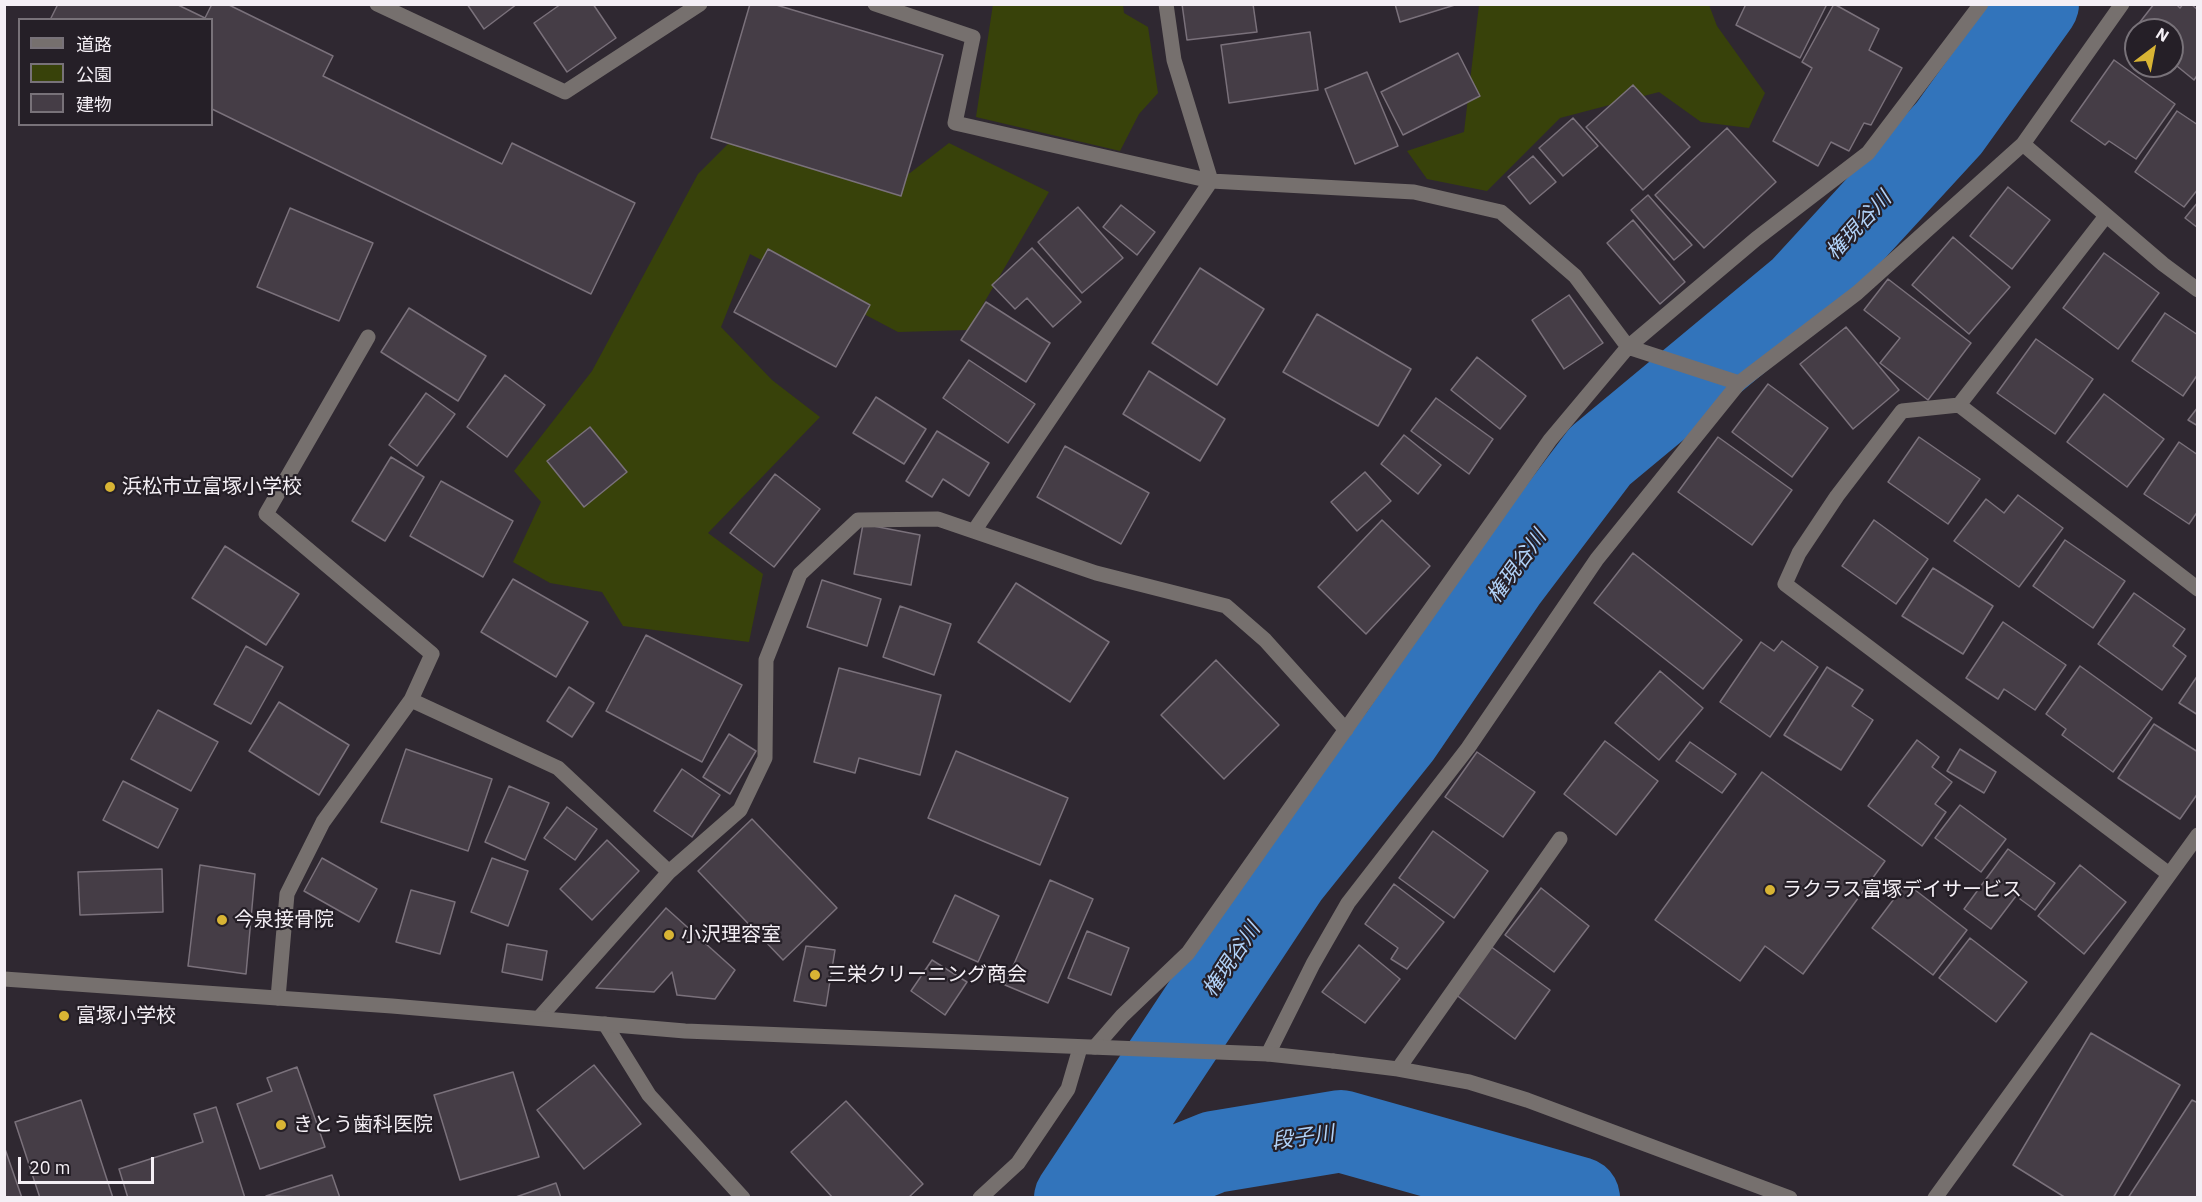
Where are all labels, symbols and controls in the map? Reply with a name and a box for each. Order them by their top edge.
legend [18,18,213,126]
north arrow [2124,18,2184,78]
text: N [2152,23,2173,46]
text: 道路 [76,33,112,56]
text: 公園 [76,63,112,86]
text: 建物 [76,93,112,116]
water label: 権現谷川 [1821,187,1897,265]
place label: 浜松市立富塚小学校 [122,475,302,499]
marker: 浜松市立富塚小学校 [103,480,117,494]
water label: 権現谷川 [1482,526,1552,608]
place label: ラクラス富塚デイサービス [1782,878,2022,902]
marker: ラクラス富塚デイサービス [1763,883,1777,897]
place label: 今泉接骨院 [234,908,334,932]
marker: 今泉接骨院 [215,913,229,927]
water label: 権現谷川 [1198,918,1266,1002]
place label: 小沢理容室 [681,923,781,947]
marker: 小沢理容室 [662,928,676,942]
place label: 三栄クリーニング商会 [827,963,1027,987]
marker: 三栄クリーニング商会 [808,968,822,982]
place label: 富塚小学校 [76,1004,176,1028]
marker: 富塚小学校 [57,1009,71,1023]
place label: きとう歯科医院 [293,1113,433,1137]
marker: きとう歯科医院 [274,1118,288,1132]
water label: 段子川 [1270,1121,1336,1155]
scale bar [21,1145,158,1183]
text: 20 m [29,1156,71,1179]

